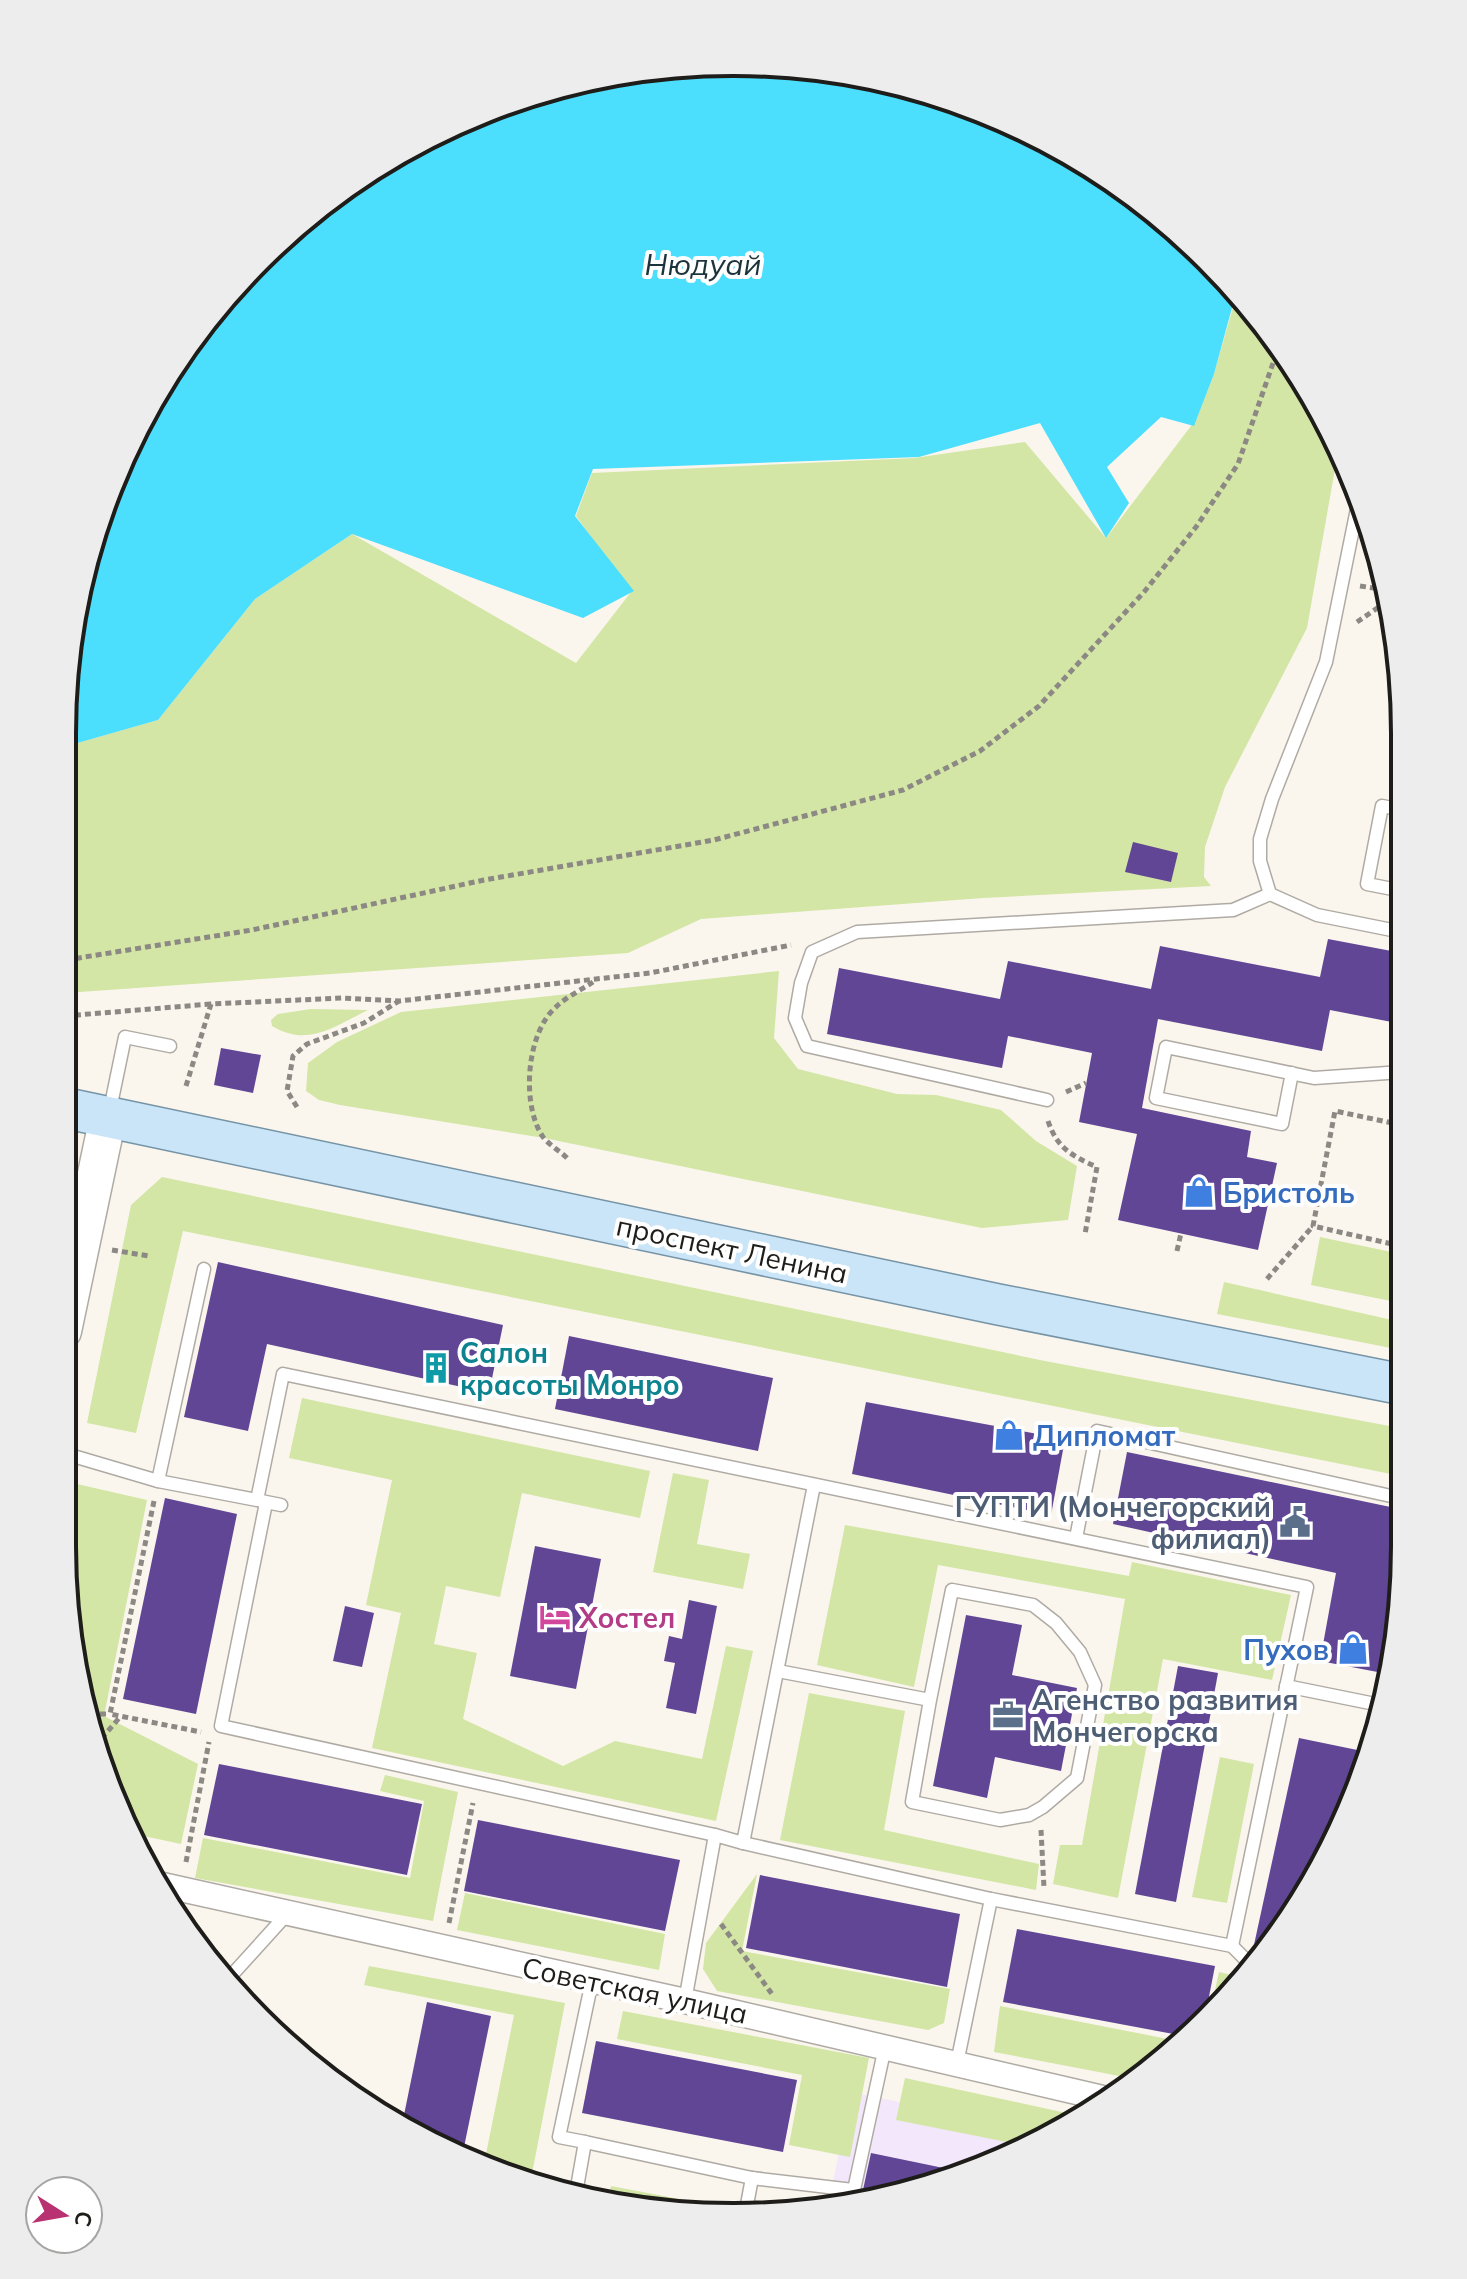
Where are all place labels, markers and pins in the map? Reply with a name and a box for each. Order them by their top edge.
shop icon: Бристоль [1182,1175,1216,1209]
place label: Бристоль [1223,1175,1355,1210]
place label: Салон красоты Монро [460,1335,680,1402]
building icon: Салон красоты Монро [419,1351,453,1385]
shop icon: Дипломат [992,1418,1026,1452]
place label: Дипломат [1033,1418,1176,1453]
place label: ГУПТИ (Мончегорский филиал) [955,1489,1271,1556]
public building icon: ГУПТИ (Мончегорский филиал) [1278,1505,1312,1539]
hotel icon: Хостел [538,1600,572,1634]
place label: Хостел [578,1600,675,1635]
place label: Пухов [1243,1632,1329,1667]
shop icon: Пухов [1336,1632,1370,1666]
place label: Агенство развития Мончегорска [1032,1682,1299,1749]
office icon: Агенство развития Мончегорска [991,1698,1025,1732]

